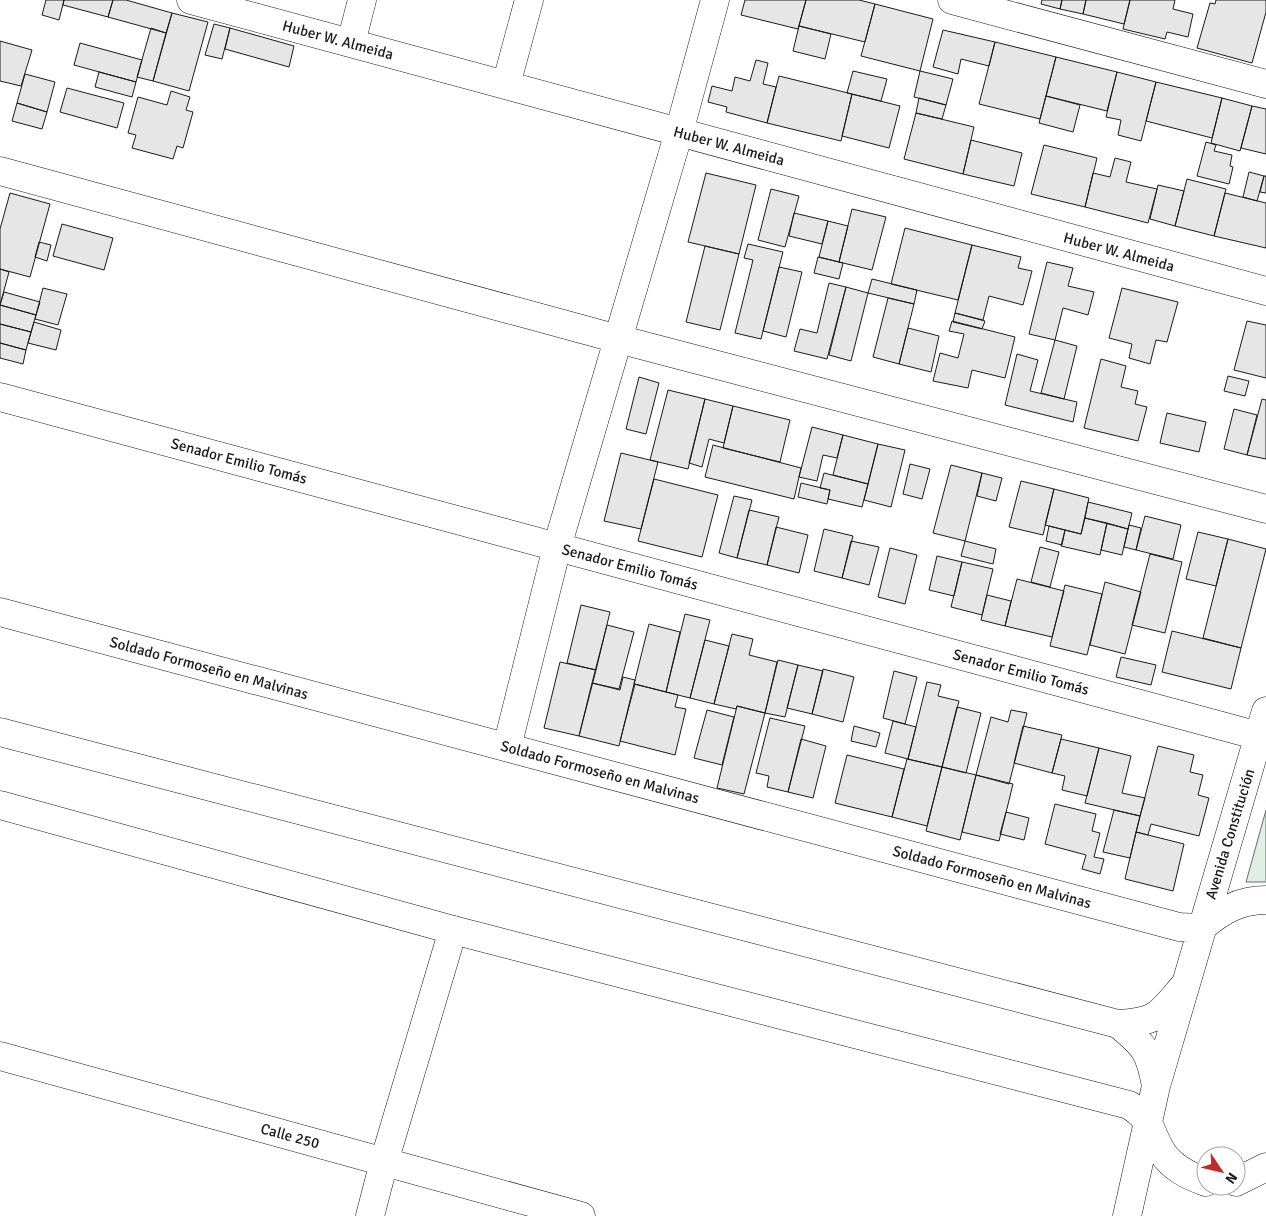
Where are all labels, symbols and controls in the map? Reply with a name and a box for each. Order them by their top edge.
street label: Huber W. Almeida [281,17,395,63]
street label: Huber W. Almeida [672,123,786,169]
street label: Huber W. Almeida [1062,229,1176,275]
street label: Senador Emilio Tomás [169,434,309,488]
street label: Senador Emilio Tomás [560,540,700,594]
street label: Soldado Formoseño en Malvinas [108,633,311,703]
street label: Senador Emilio Tomás [951,645,1091,699]
street label: Soldado Formoseño en Malvinas [499,737,702,807]
street label: Avenida Constitución [1202,766,1258,902]
street label: Soldado Formoseño en Malvinas [891,842,1094,912]
street label: Calle 250 [259,1120,321,1152]
north arrow [1196,1146,1246,1196]
text: N [1221,1169,1241,1187]

